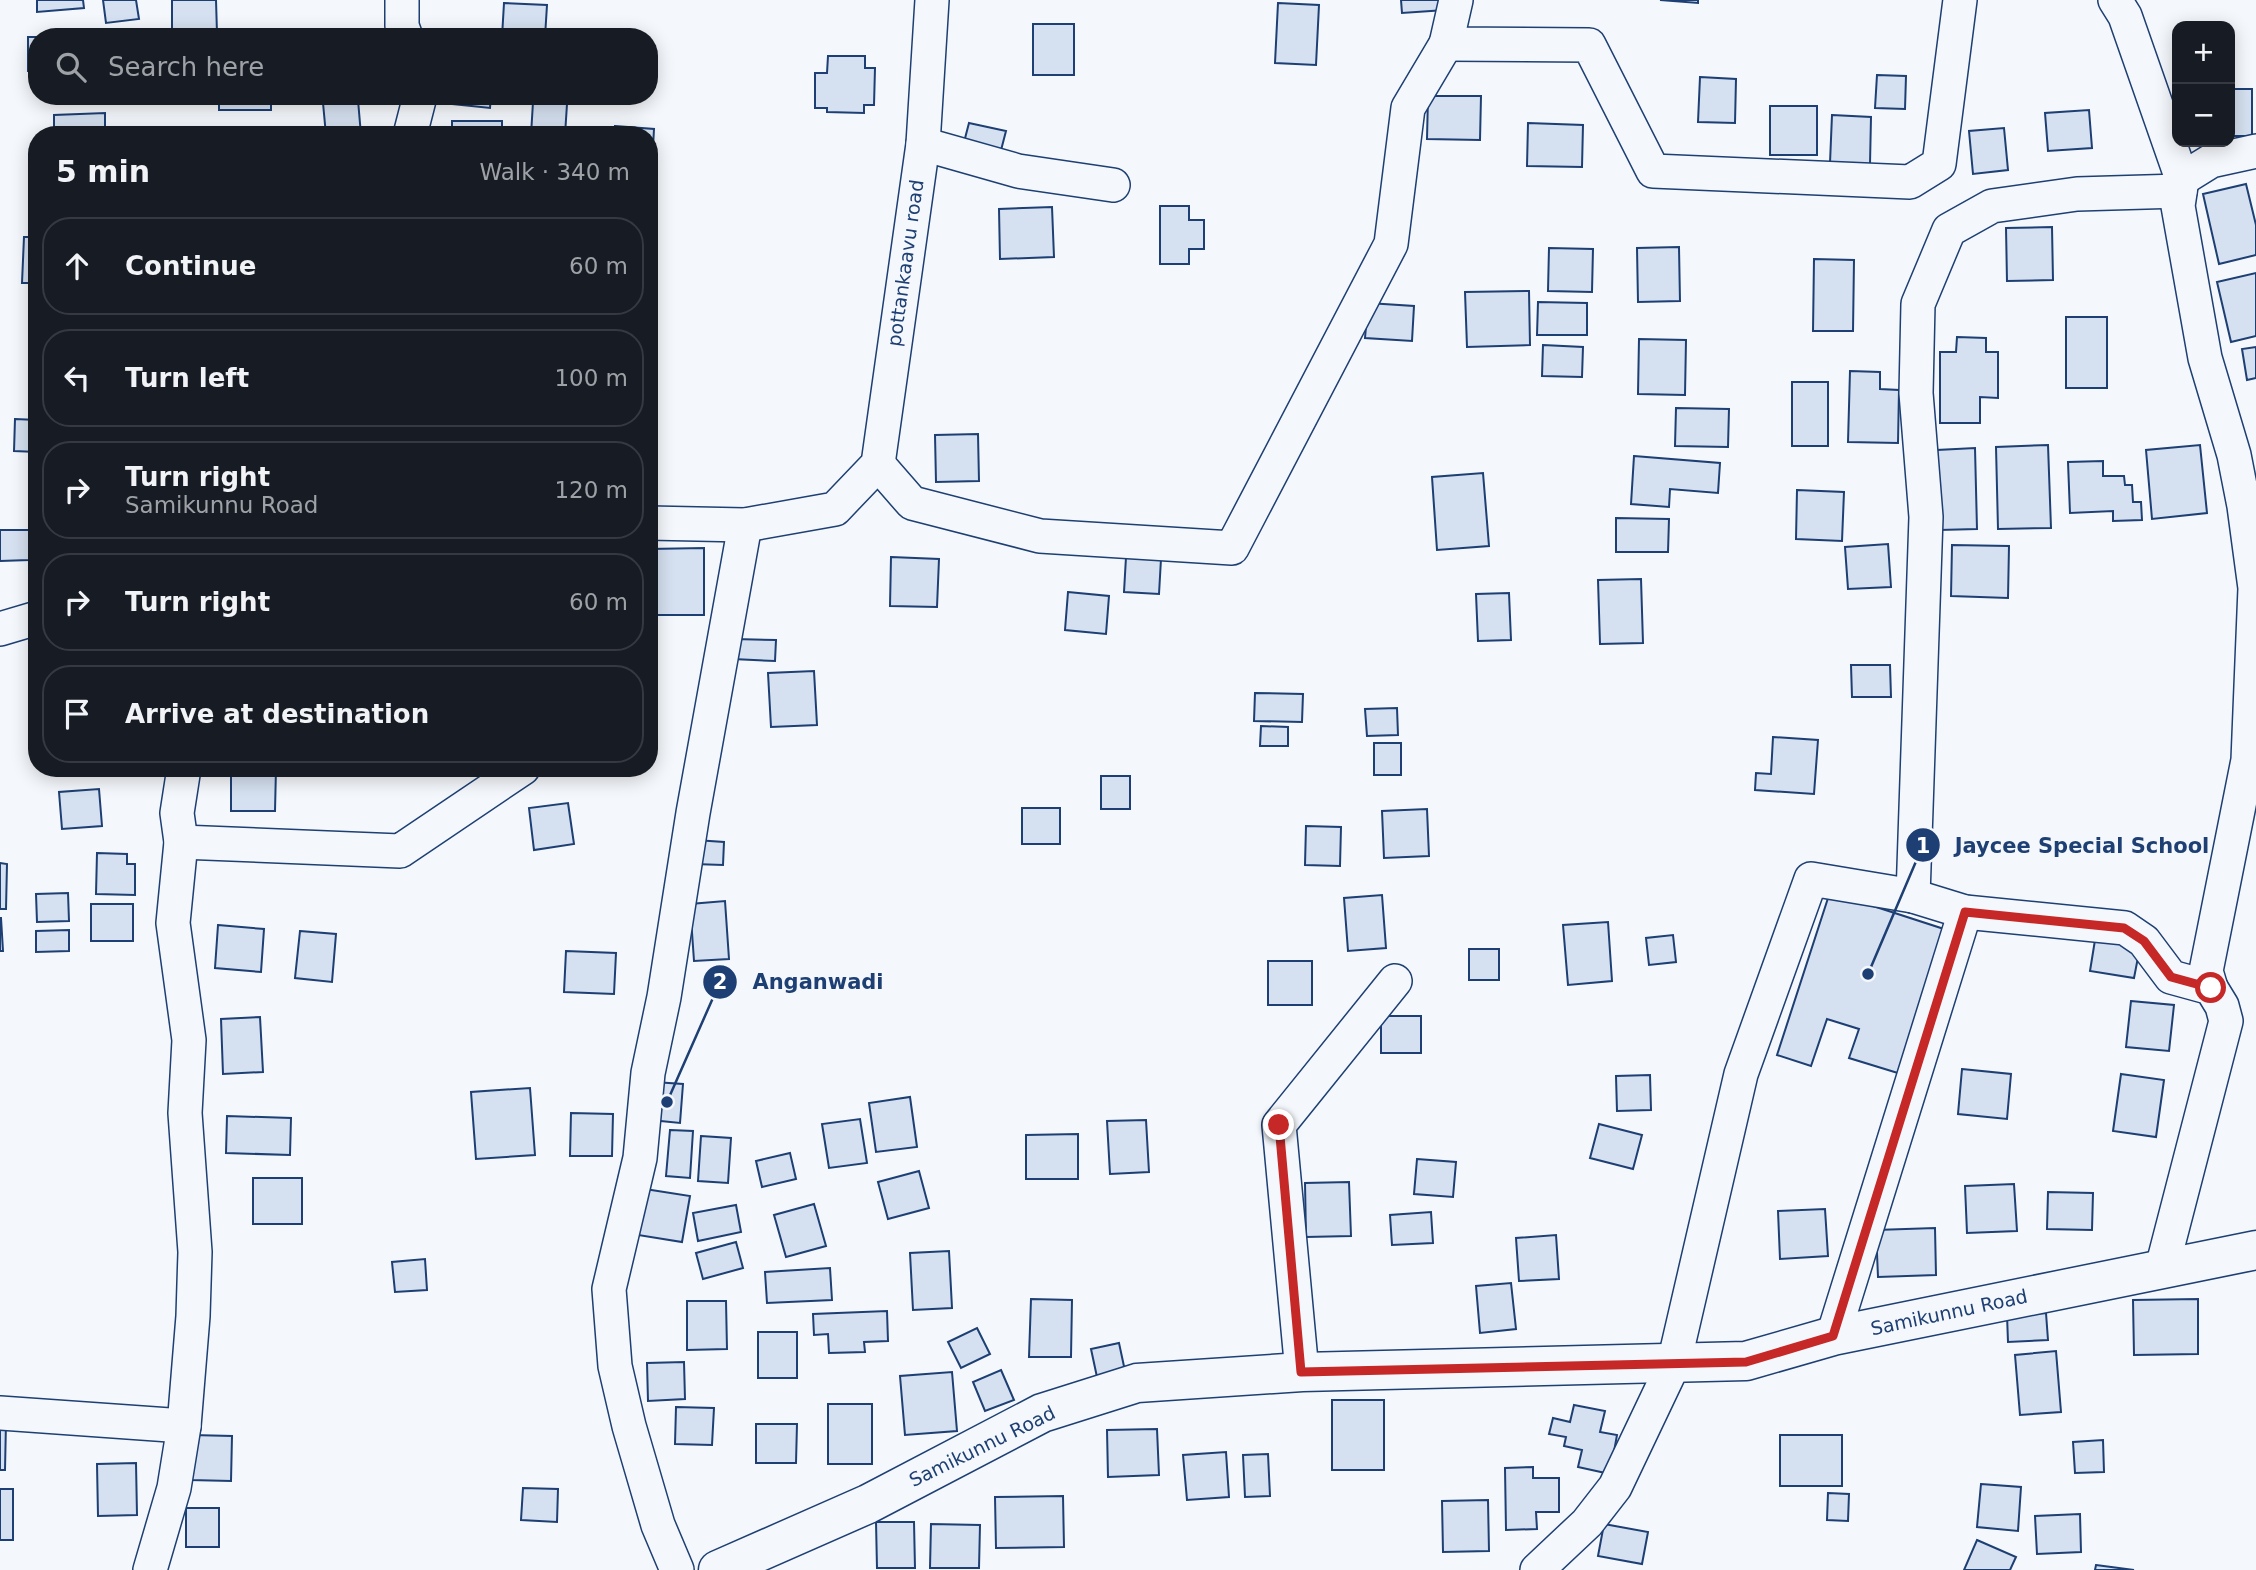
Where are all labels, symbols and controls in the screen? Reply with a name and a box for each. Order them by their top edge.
map controls [2172,21,2235,147]
button: + [2172,21,2235,84]
search box [28,28,658,105]
icon: search [52,48,90,86]
text: Search here [108,52,264,82]
button: − [2172,84,2235,147]
text: 5 min [56,154,150,189]
text: Walk · 340 m [479,159,630,185]
street label: pottankaavu road [882,178,928,348]
icon: ahead [58,247,96,285]
text: Continue [125,251,256,281]
text: 60 m [569,253,628,279]
icon: left [58,359,96,397]
text: Turn left [125,363,249,393]
text: 100 m [554,365,628,391]
text: Turn right [125,462,270,492]
icon: right [58,471,96,509]
text: 120 m [554,477,628,503]
text: Samikunnu Road [125,492,318,518]
icon: right [58,583,96,621]
text: Turn right [125,587,270,617]
text: 60 m [569,589,628,615]
icon: arrive [58,695,96,733]
text: Arrive at destination [125,699,429,729]
callout: Jaycee Special School [1906,824,2223,866]
text: 1 [1916,834,1930,858]
text: Jaycee Special School [1953,834,2209,858]
callout: Anganwadi [703,961,897,1003]
text: 2 [713,970,727,994]
text: Anganwadi [752,970,884,994]
route start [2195,972,2226,1003]
route end [1263,1109,1294,1140]
street label: Samikunnu Road [1869,1285,2029,1339]
street label: Samikunnu Road [905,1401,1059,1491]

